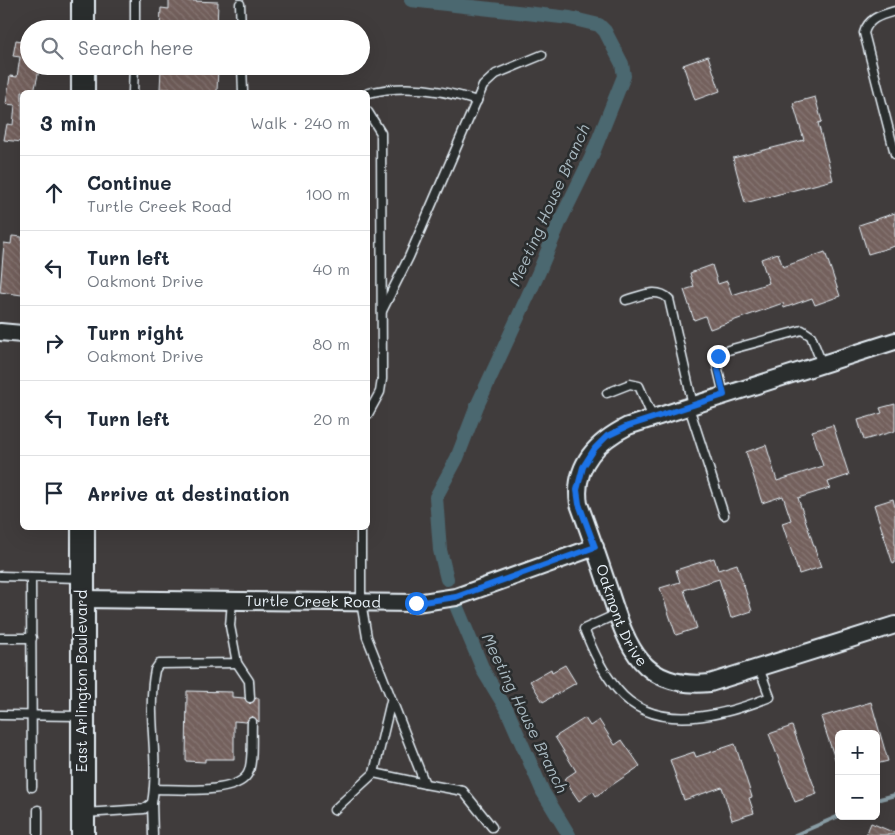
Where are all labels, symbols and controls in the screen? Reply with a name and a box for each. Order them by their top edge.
search box [20,20,370,75]
icon: search [38,34,66,62]
text: Search here [78,35,194,60]
text: 3 min [40,109,96,136]
text: Walk · 240 m [250,112,350,133]
water label: Meeting House Branch [503,120,594,289]
text: Continue [87,170,172,195]
icon: ahead [40,179,68,207]
text: 100 m [305,183,350,204]
text: Turtle Creek Road [87,195,232,216]
text: Turn left [87,245,170,270]
icon: left [40,254,68,282]
text: 40 m [313,258,350,279]
text: Oakmont Drive [87,270,204,291]
text: Turn right [87,320,184,345]
icon: right [40,329,68,357]
text: 80 m [313,333,350,354]
text: Oakmont Drive [87,345,204,366]
route end [707,345,730,368]
icon: left [40,404,68,432]
text: Turn left [87,406,170,431]
text: 20 m [313,408,350,429]
icon: arrive [40,479,68,507]
text: Arrive at destination [87,481,290,506]
street label: Oakmont Drive [592,561,652,670]
street label: East Arlington Boulevard [71,590,91,772]
street label: Turtle Creek Road [245,590,381,612]
route start [405,592,428,615]
water label: Meeting House Branch [478,629,573,796]
map controls [835,730,880,820]
button: + [835,730,880,775]
button: − [835,775,880,820]

